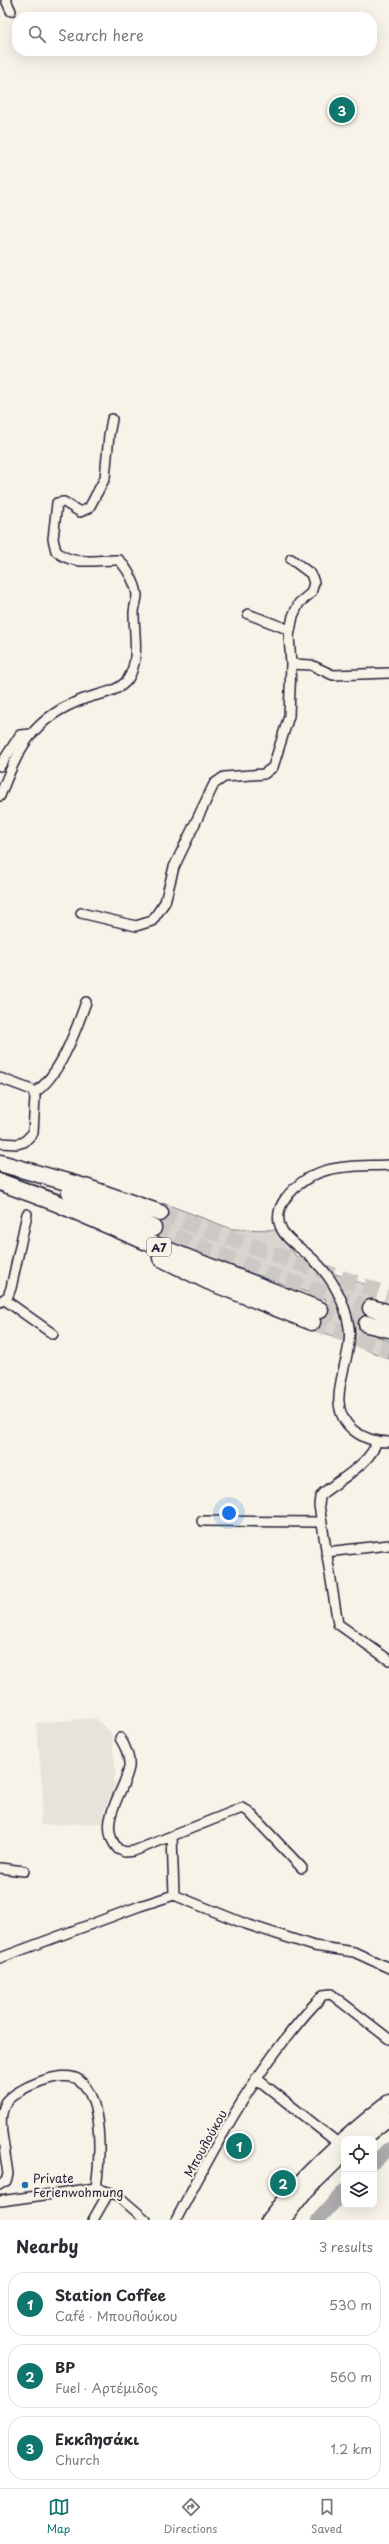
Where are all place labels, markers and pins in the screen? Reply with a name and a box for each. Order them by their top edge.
pin: 3 [329,95,355,125]
pin: 1 [226,2131,252,2161]
pin: 2 [270,2168,296,2198]
place label: Private Ferienwohmung [33,2169,123,2201]
marker: Private Ferienwohmung [20,2180,30,2190]

